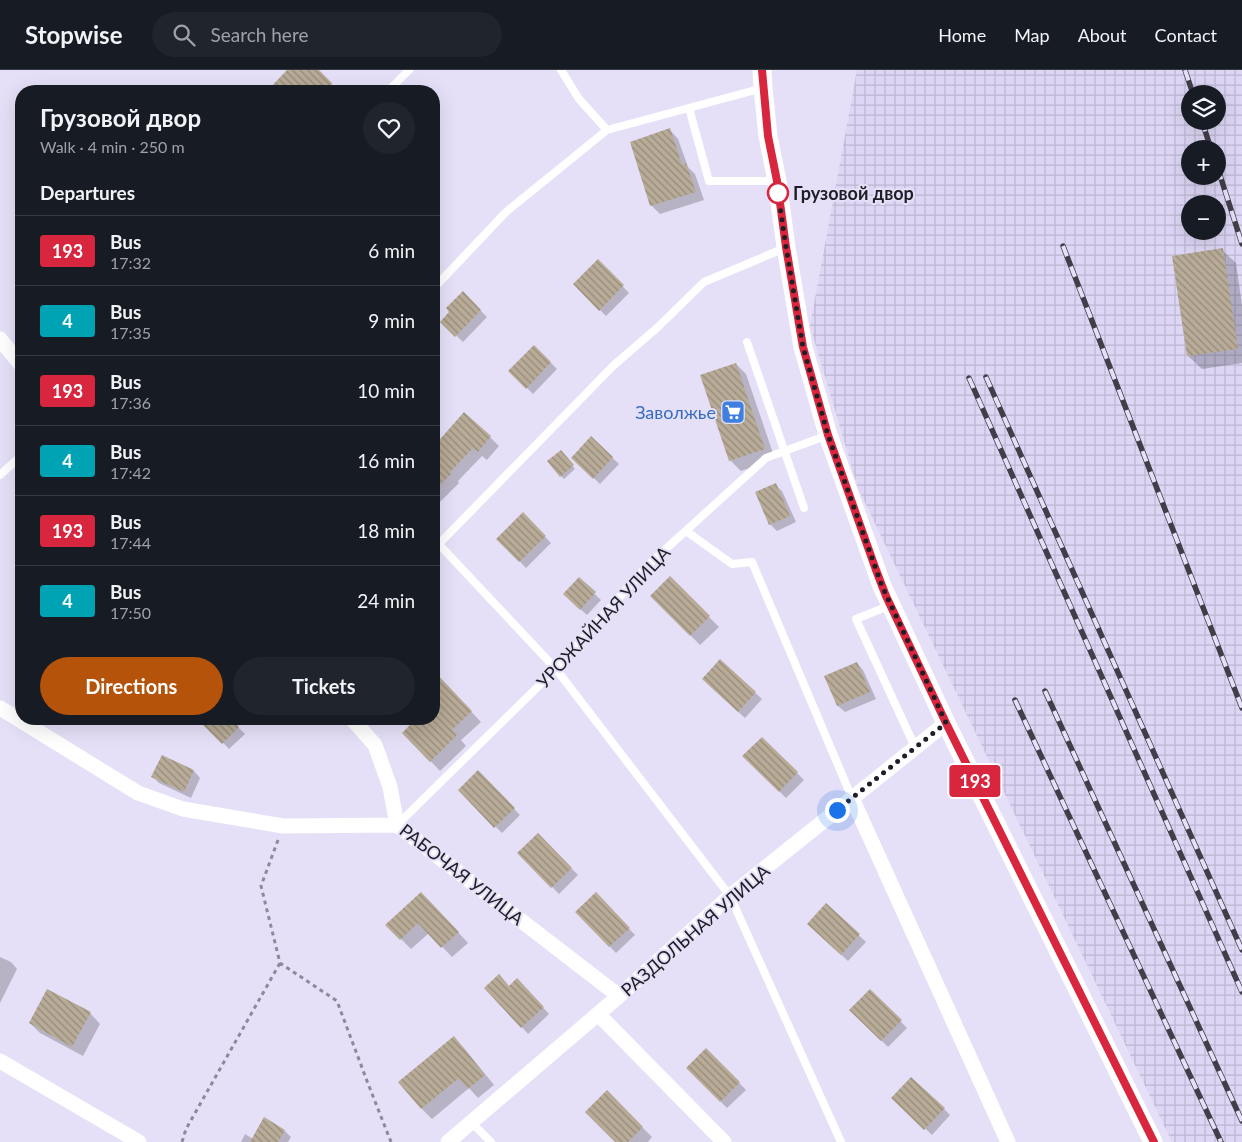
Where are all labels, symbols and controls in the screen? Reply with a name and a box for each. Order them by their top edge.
search box [152,12,502,57]
text: Stopwise [25,20,122,49]
icon: search [170,21,198,49]
text: Search here [210,23,308,46]
text: Home [938,24,986,46]
text: Map [1014,24,1050,46]
text: About [1078,24,1127,46]
text: Contact [1155,24,1217,46]
map controls [1181,85,1226,240]
button: layers [1181,85,1226,130]
button: heart [363,102,415,154]
text: Грузовой двор [40,103,201,132]
text: Walk · 4 min · 250 m [40,137,185,156]
button: + [1181,140,1226,185]
text: Departures [40,181,135,204]
marker: Грузовой двор [767,182,789,204]
place label: Грузовой двор [793,182,914,204]
button: − [1181,195,1226,240]
text: Bus [110,230,141,253]
text: 6 min [368,239,415,262]
text: 193 [52,240,83,262]
text: 17:32 [110,253,151,272]
text: Bus [110,300,141,323]
text: 9 min [368,309,415,332]
text: 4 [62,310,73,332]
text: 17:35 [110,323,151,342]
text: Bus [110,370,141,393]
text: 10 min [357,379,415,402]
text: 193 [52,380,83,402]
text: 17:36 [110,393,151,412]
supermarket icon: Заволжье [720,399,746,425]
place label: Заволжье [635,401,716,423]
text: Bus [110,440,141,463]
text: 16 min [357,449,415,472]
text: 4 [62,450,73,472]
text: 17:42 [110,463,151,482]
text: Bus [110,510,141,533]
text: 18 min [357,519,415,542]
text: 193 [52,520,83,542]
text: 17:44 [110,533,151,552]
street label: УРОЖАЙНАЯ УЛИЦА [531,541,675,693]
text: Bus [110,580,141,603]
text: 24 min [357,589,415,612]
text: 4 [62,590,73,612]
text: 17:50 [110,603,151,622]
button: Directions [40,657,223,715]
button: Tickets [233,657,415,715]
line badge: 193 [946,765,1004,797]
text: 193 [959,770,991,792]
your location [825,798,850,823]
street label: РАБОЧАЯ УЛИЦА [396,819,529,930]
street label: РАЗДОЛЬНАЯ УЛИЦА [616,859,775,1001]

